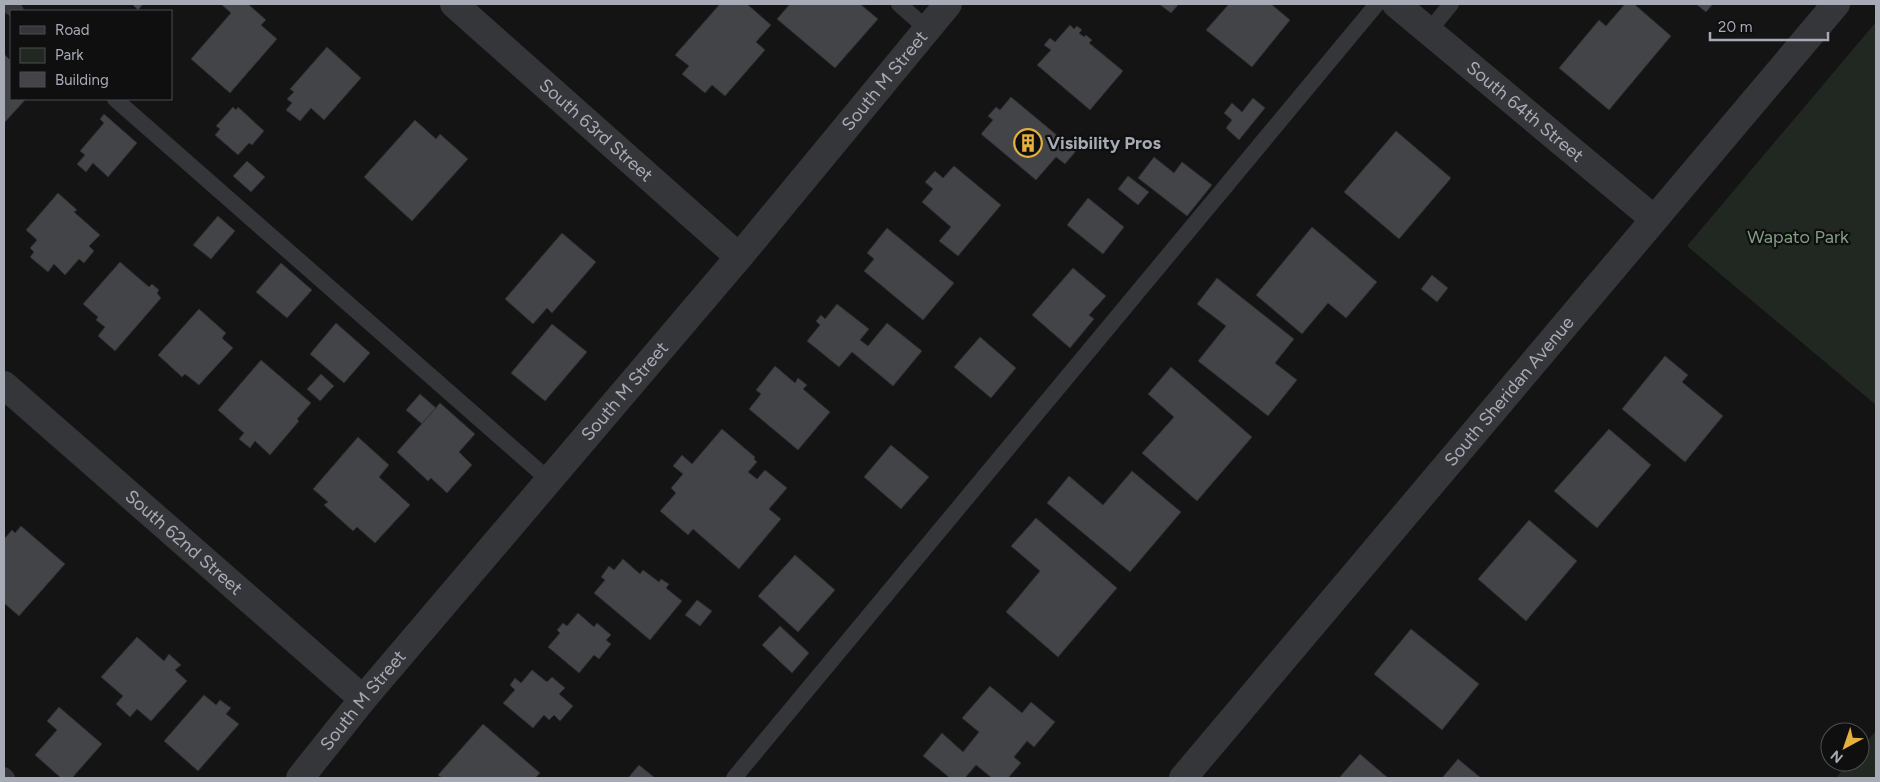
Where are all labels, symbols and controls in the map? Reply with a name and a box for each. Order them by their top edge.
legend [10,10,172,100]
scale bar [1710,10,1828,42]
text: 20 m [1718,18,1752,36]
text: Road [55,21,90,39]
street label: South M Street [837,26,932,135]
text: Park [55,46,84,64]
street label: South 64th Street [1462,56,1588,167]
text: Building [55,71,109,89]
street label: South 63rd Street [535,74,658,186]
building icon: Visibility Pros [1013,128,1043,158]
place label: Visibility Pros [1047,132,1161,154]
park label: Wapato Park [1747,226,1849,248]
street label: South Sheridan Avenue [1440,312,1579,471]
street label: South M Street [577,337,673,445]
street label: South 62nd Street [121,485,247,600]
street label: South M Street [315,646,411,755]
north arrow [1820,722,1870,772]
text: N [1827,747,1847,767]

